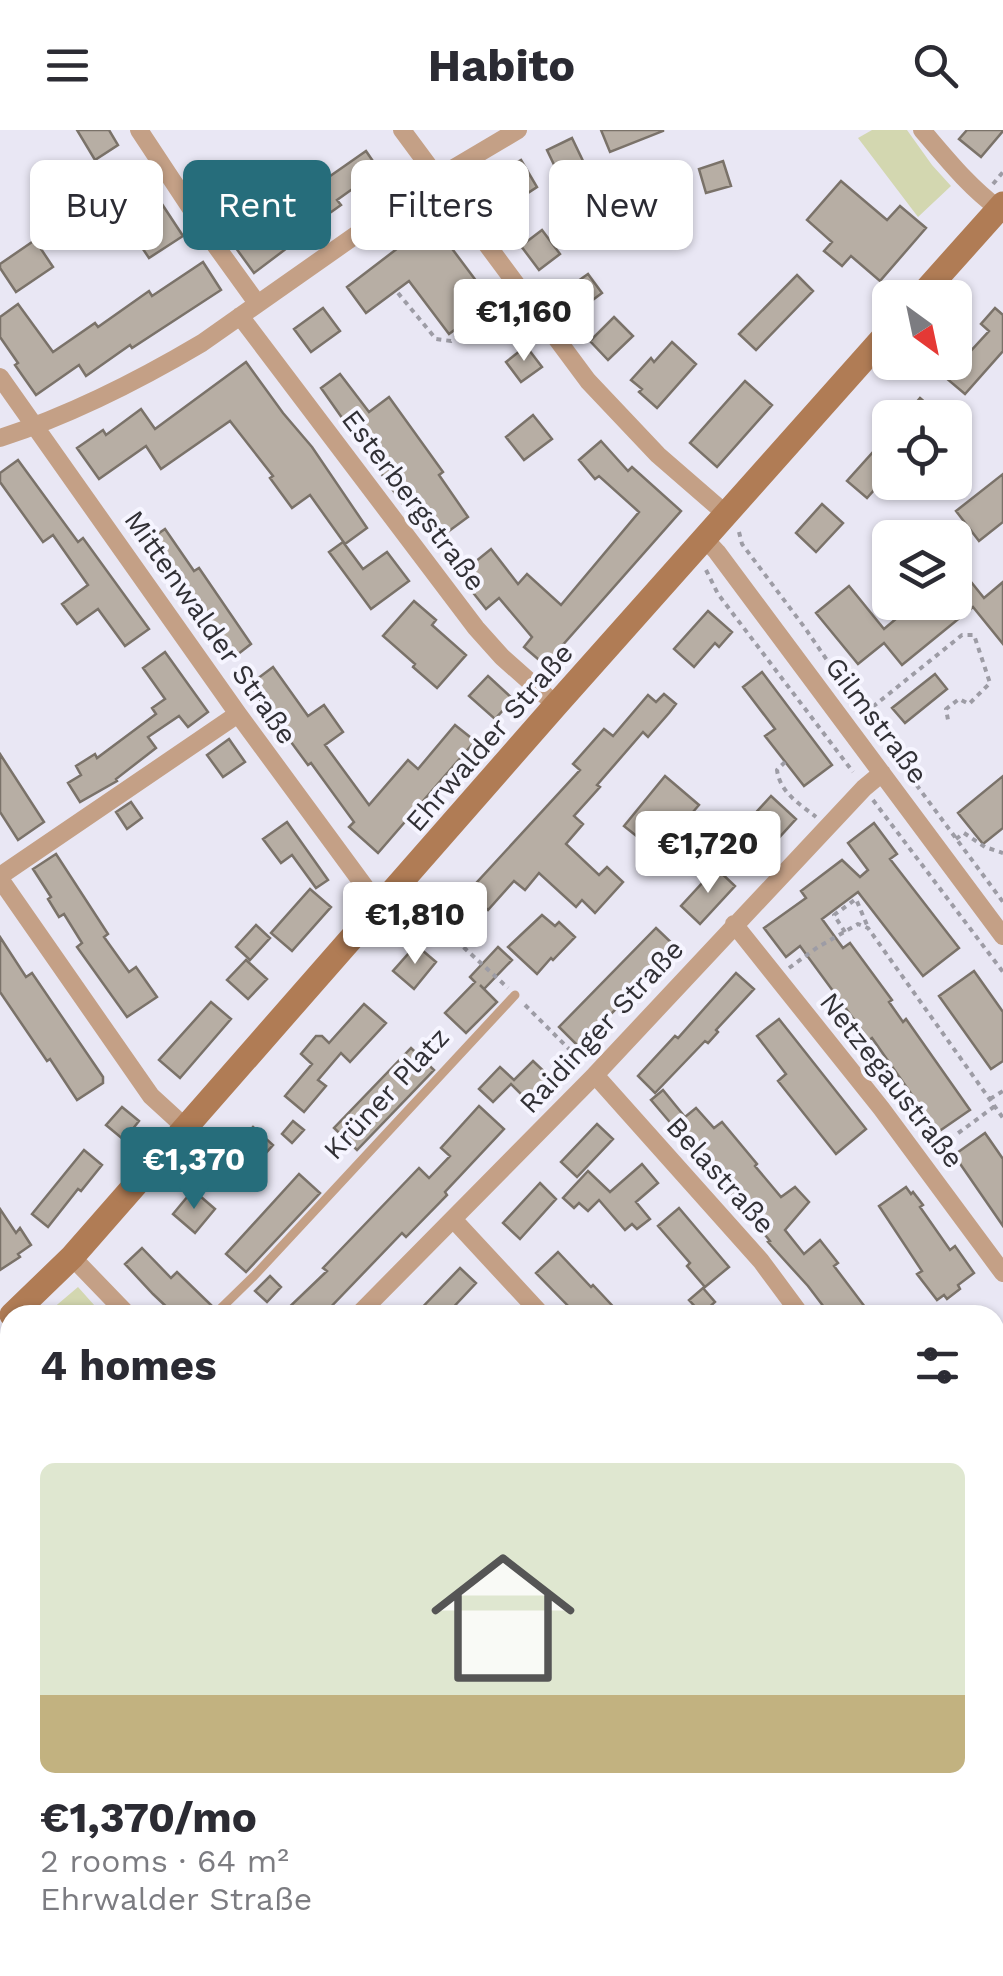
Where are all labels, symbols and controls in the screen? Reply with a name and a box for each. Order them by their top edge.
icon: menu [40,38,95,93]
icon: search [908,38,963,93]
text: Habito [428,39,575,92]
chip: Buy [30,160,163,250]
chip: Rent [183,160,331,250]
chip: Filters [351,160,529,250]
chip: New [549,160,693,250]
pin: €1,160 [443,279,605,364]
north arrow [872,280,972,380]
map controls [872,280,972,620]
text: €1,160 [476,292,572,330]
button: locate [872,400,972,500]
street label: Esterbergstraße [335,403,492,597]
street label: Mittenwalder Straße [117,504,304,751]
button: layers [872,520,972,620]
street label: Ehrwalder Straße [399,637,580,838]
street label: Gilmstraße [818,651,935,790]
pin: €1,720 [627,811,789,896]
text: €1,720 [657,824,759,862]
pin: €1,810 [334,882,496,967]
text: €1,810 [365,895,465,933]
street label: Raidinger Straße [512,933,690,1120]
street label: Netzegaustraße [813,986,970,1175]
street label: Krüner Platz [317,1020,456,1166]
street label: Belastraße [660,1110,782,1241]
pin: €1,370 [113,1127,275,1212]
text: €1,370 [143,1140,245,1178]
icon: filters [910,1338,965,1393]
text: 4 homes [40,1341,217,1390]
icon: home [413,1528,593,1708]
text: €1,370/mo [40,1793,257,1842]
text: 2 rooms · 64 m² [40,1842,289,1880]
text: Ehrwalder Straße [40,1880,312,1918]

